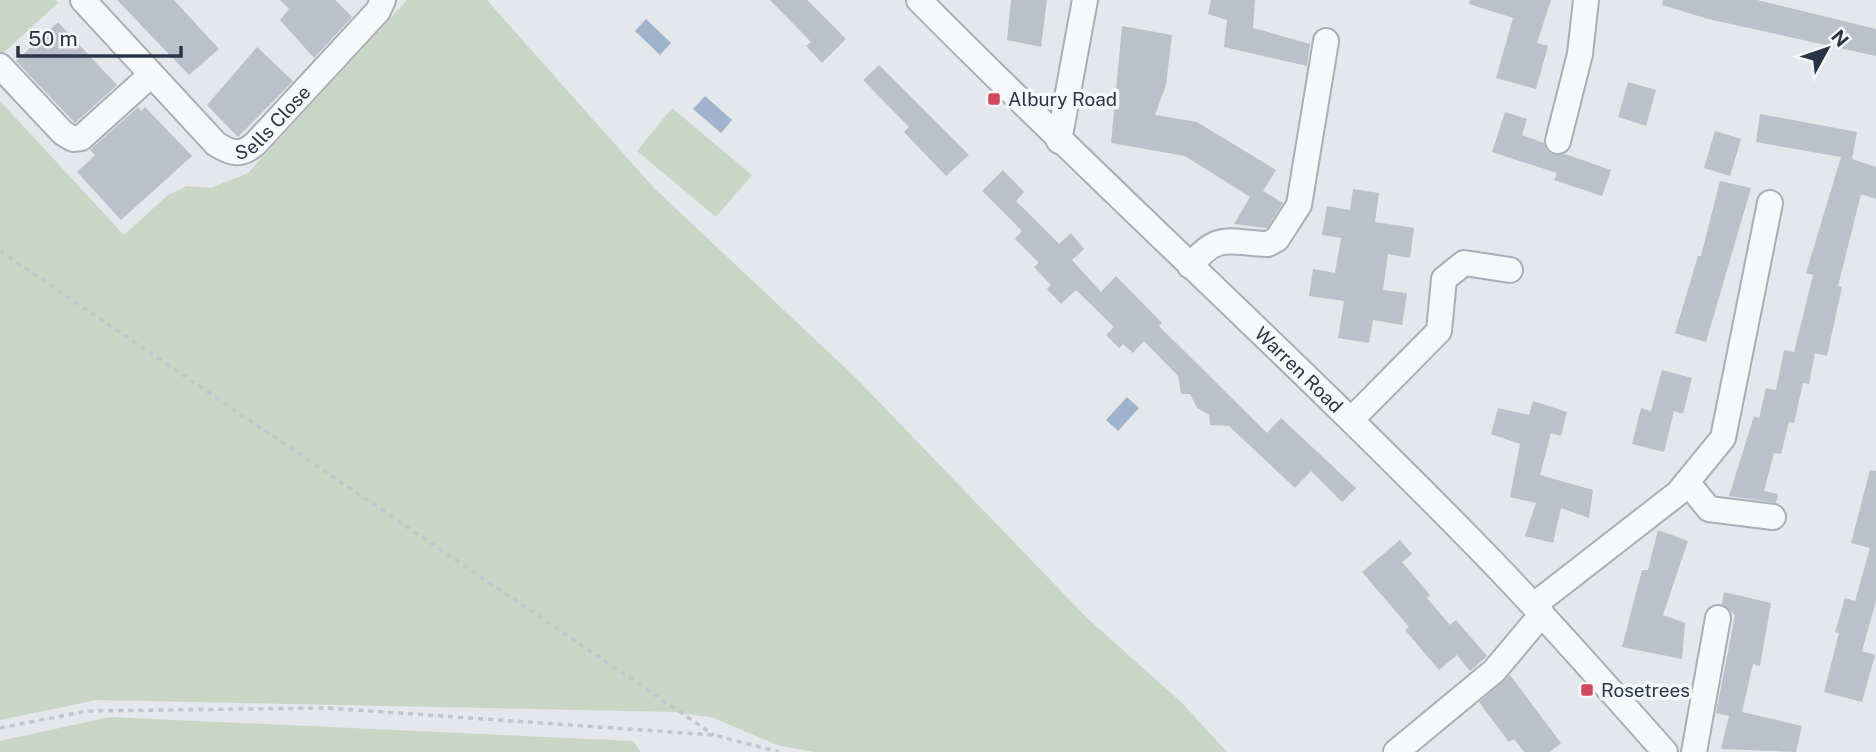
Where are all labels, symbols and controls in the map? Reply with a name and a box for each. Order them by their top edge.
scale bar [18,14,180,58]
north arrow [1792,14,1862,84]
text: N [1827,25,1853,51]
text: 50 m [28,26,78,51]
street label: Sells Close [233,81,315,164]
place label: Albury Road [1008,88,1117,110]
marker: Albury Road [986,91,1002,107]
street label: Warren Road [1250,322,1348,417]
place label: Rosetrees [1601,679,1690,701]
marker: Rosetrees [1579,682,1595,698]

